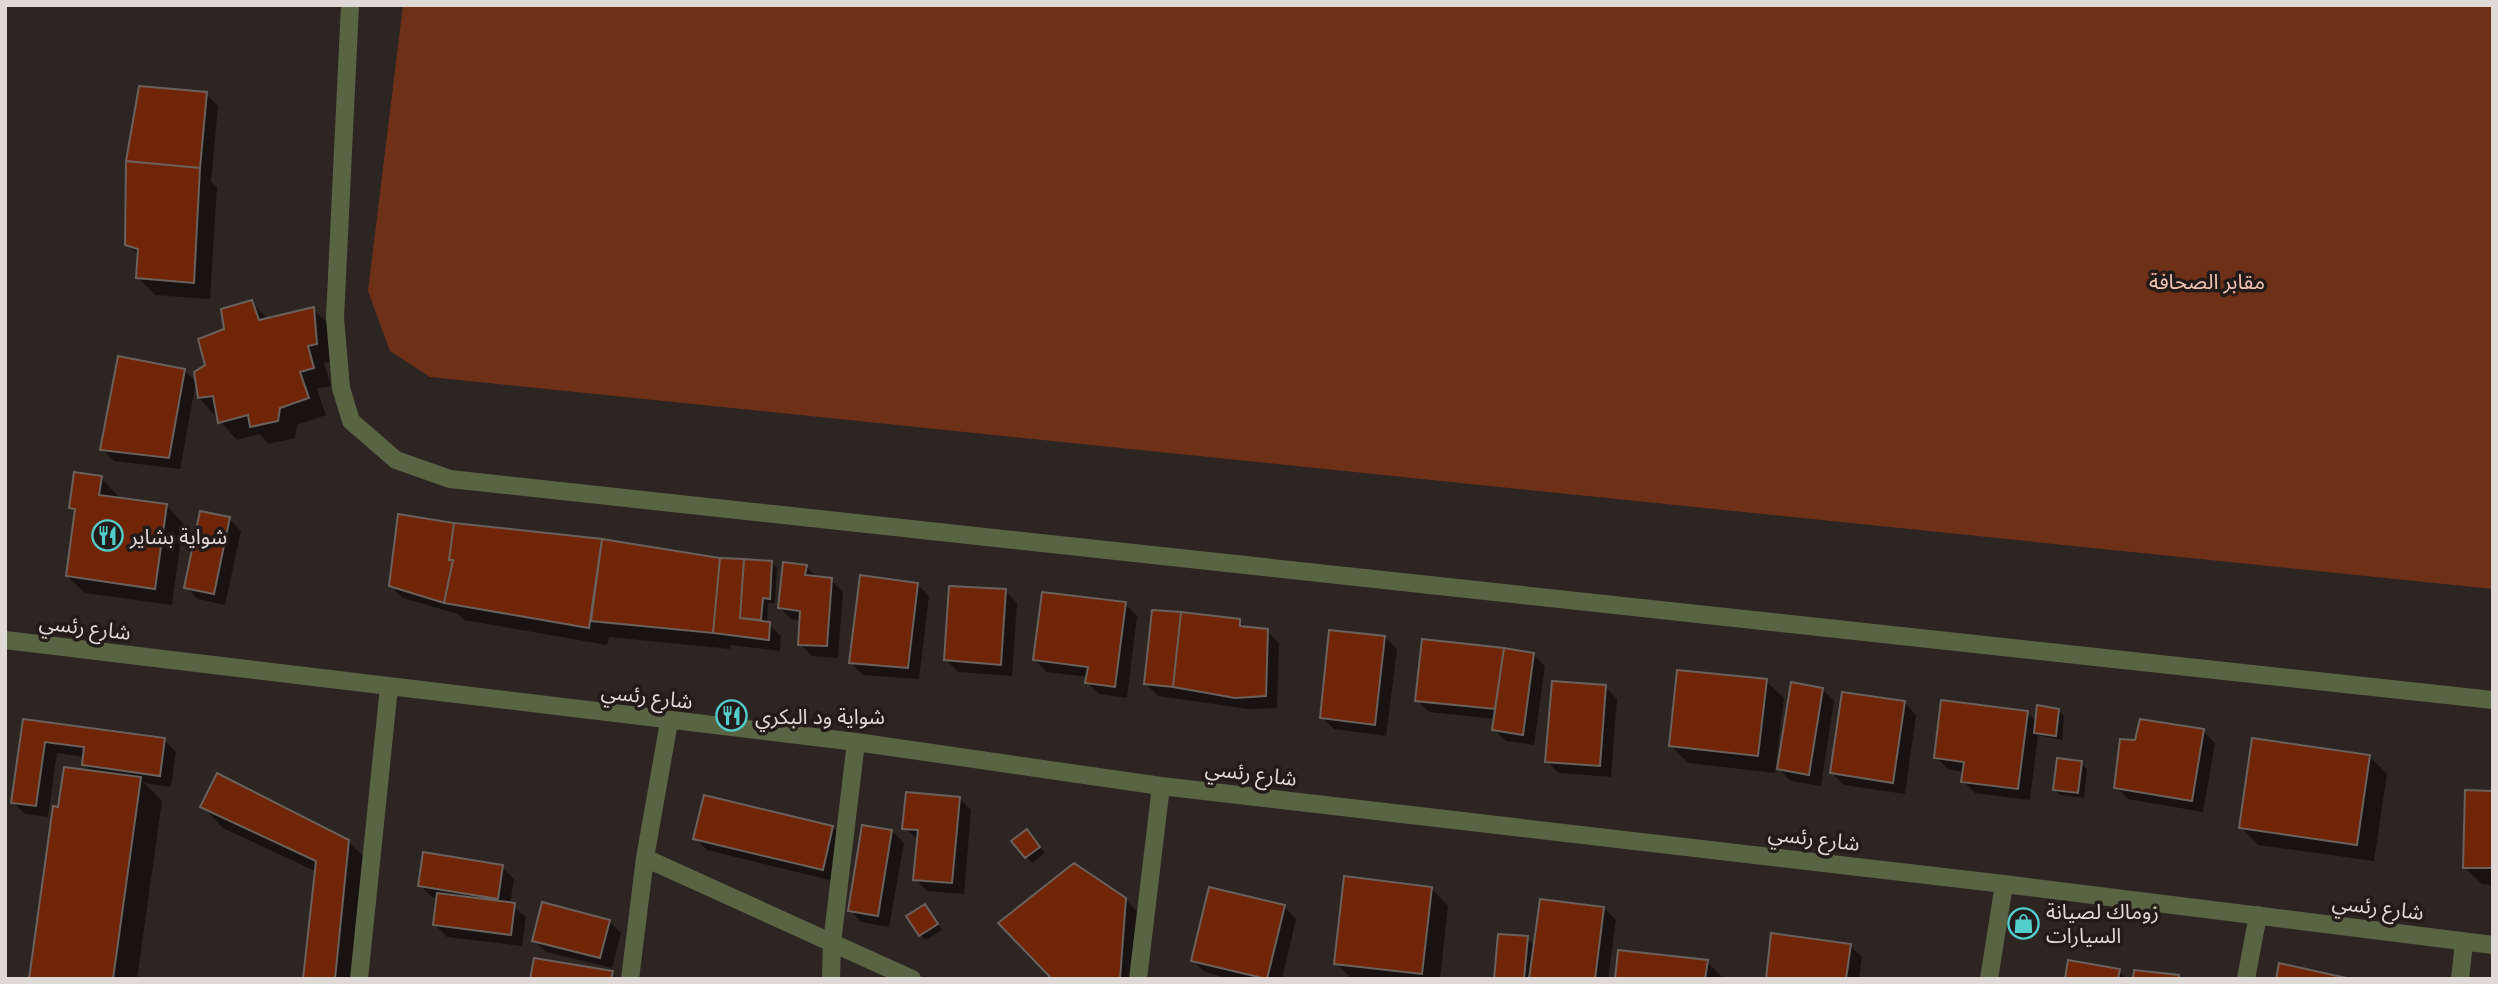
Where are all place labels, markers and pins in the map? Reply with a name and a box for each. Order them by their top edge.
restaurant icon: شواية بشاير [90,519,124,553]
place label: شواية بشاير [129,524,227,549]
restaurant icon: شواية ود البكري [715,699,749,733]
place label: شواية ود البكري [755,704,885,732]
place label: زوماك لصيانة السيارات [2046,899,2159,948]
shop icon: زوماك لصيانة السيارات [2006,906,2040,940]

